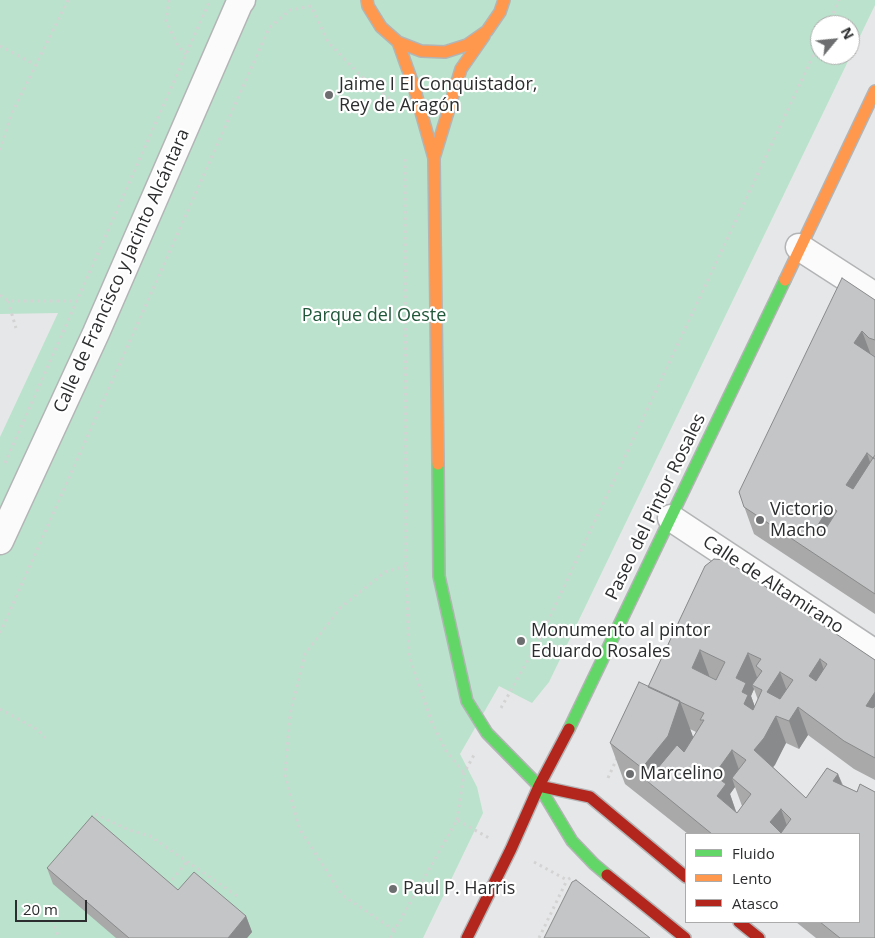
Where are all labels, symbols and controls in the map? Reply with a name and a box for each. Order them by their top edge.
north arrow [810,15,860,65]
text: N [837,24,859,43]
place label: Jaime I El Conquistador, Rey de Aragón [339,74,537,116]
marker: Jaime I El Conquistador, Rey de Aragón [323,89,335,101]
street label: Calle de Francisco y Jacinto Alcántara [49,126,195,416]
park label: Parque del Oeste [302,305,446,327]
street label: Paseo del Pintor Rosales [601,410,711,604]
place label: Victorio Macho [770,499,834,542]
marker: Victorio Macho [754,514,766,526]
street label: Calle de Altamirano [698,531,848,639]
place label: Monumento al pintor Eduardo Rosales [531,620,710,662]
marker: Monumento al pintor Eduardo Rosales [515,635,527,647]
place label: Marcelino [640,763,723,785]
marker: Marcelino [624,768,636,780]
legend [685,833,860,923]
text: Fluido [732,843,775,863]
text: Lento [732,868,772,888]
place label: Paul P. Harris [403,878,515,900]
marker: Paul P. Harris [387,883,399,895]
scale bar [18,890,90,922]
text: Atasco [732,893,779,913]
text: 20 m [23,899,58,919]

